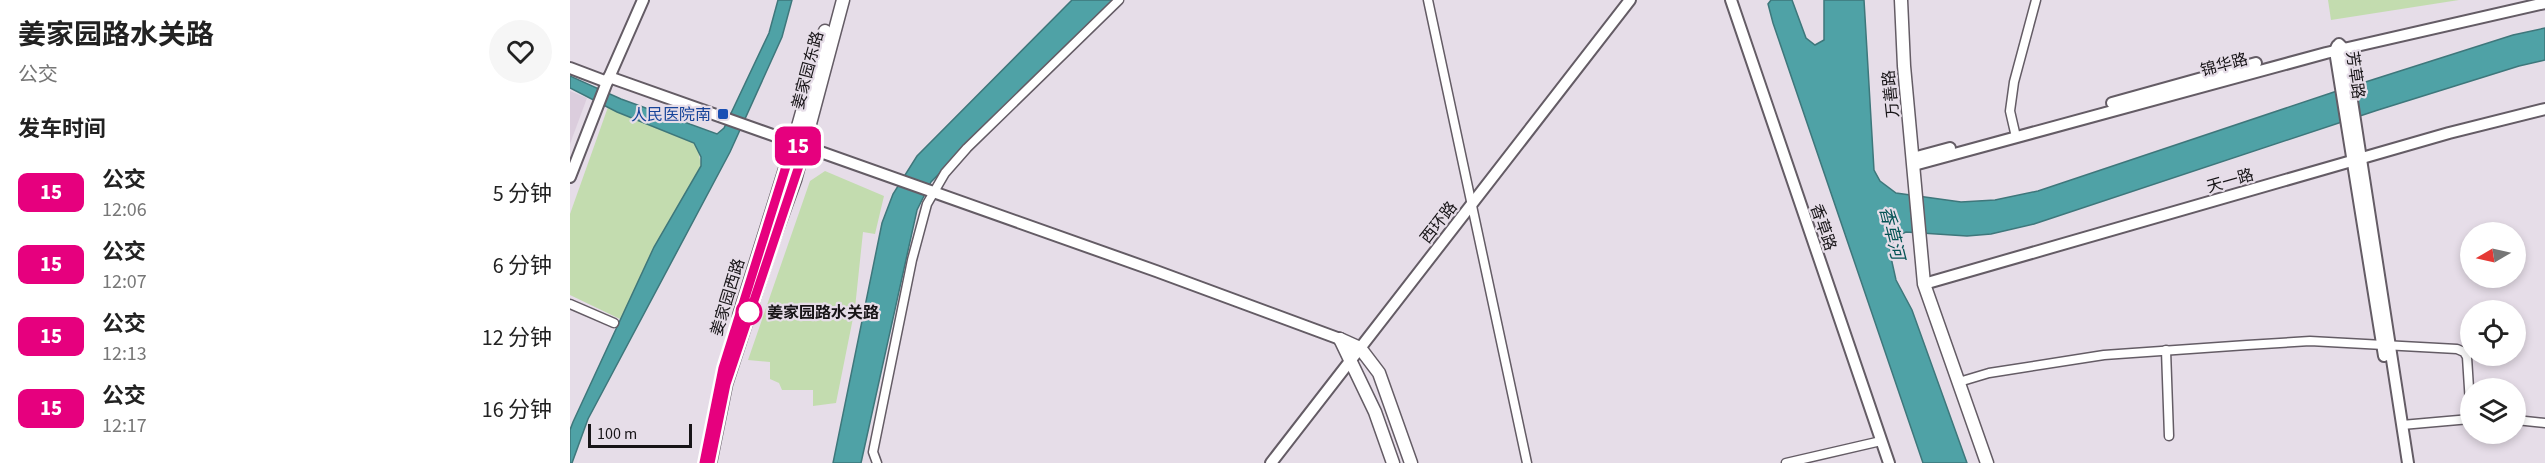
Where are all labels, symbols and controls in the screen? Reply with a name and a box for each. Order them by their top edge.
text: 姜家园路水关路 [18,15,214,55]
button: heart [489,20,552,83]
street label: 姜家园东路 [787,29,829,112]
street label: 锦华路 [2198,48,2250,82]
street label: 芳草路 [2341,50,2369,100]
text: 公交 [18,61,58,89]
street label: 万善路 [1878,69,1904,119]
place label: 人民医院南 [631,104,711,126]
marker: 人民医院南 [716,107,730,121]
text: 发车时间 [18,113,106,145]
line badge: 15 [771,126,825,166]
text: 15 [787,131,809,161]
text: 公交 [102,164,146,196]
street label: 天一路 [2204,164,2256,198]
text: 15 [40,177,62,207]
text: 5 分钟 [493,178,552,210]
text: 12:06 [102,196,147,224]
street label: 西环路 [1415,197,1462,248]
street label: 香草路 [1805,201,1841,254]
water label: 香草河 [1873,204,1911,265]
north arrow [2460,222,2526,288]
map controls [2460,222,2526,444]
text: 公交 [102,236,146,268]
text: 15 [40,249,62,279]
text: 6 分钟 [493,250,552,282]
street label: 姜家园西路 [706,256,750,339]
text: 12:07 [102,268,147,296]
marker: 姜家园路水关路 [736,299,762,325]
button: locate [2460,300,2526,366]
place label: 姜家园路水关路 [767,302,879,324]
text: 公交 [102,308,146,340]
text: 15 [40,321,62,351]
text: 12 分钟 [482,322,552,354]
text: 12:13 [102,340,147,368]
button: layers [2460,378,2526,444]
text: 公交 [102,380,146,412]
text: 15 [40,393,62,423]
text: 16 分钟 [482,394,552,426]
text: 12:17 [102,412,147,440]
scale bar [588,421,692,448]
text: 100 m [597,423,637,445]

